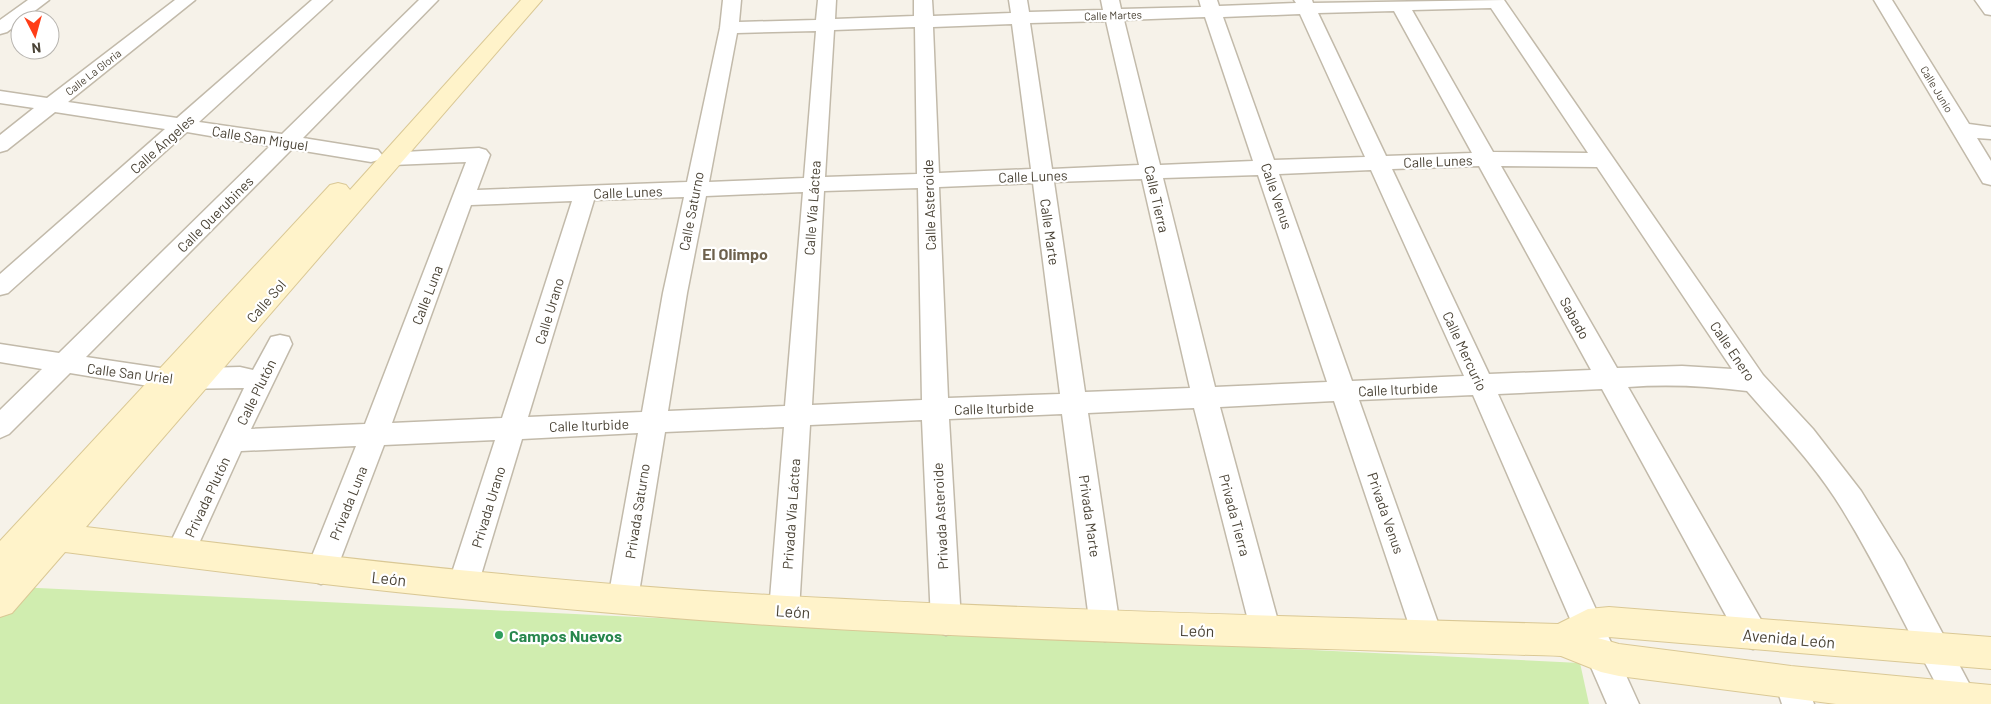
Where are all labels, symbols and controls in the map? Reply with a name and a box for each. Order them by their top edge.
street label: Calle Martes [1084,7,1142,23]
north arrow [10,10,60,60]
text: N [31,39,42,57]
street label: Calle La Gloria [63,46,123,98]
street label: Calle Junio [1918,63,1956,115]
street label: Calle Ángeles [126,111,198,177]
street label: Calle San Miguel [211,122,309,154]
street label: Calle Lunes [1403,151,1473,171]
street label: Calle Asteroide [919,159,939,251]
street label: Calle Vía Láctea [800,160,824,256]
street label: Calle Venus [1258,161,1296,232]
street label: Calle Tierra [1141,164,1173,234]
street label: Calle Lunes [998,166,1068,186]
street label: Calle Saturno [675,170,707,252]
street label: Calle Querubines [173,172,257,256]
street label: Calle Lunes [593,182,663,202]
street label: Calle Marte [1037,198,1063,266]
district label: El Olimpo [702,244,768,263]
street label: Calle Luna [408,263,446,327]
street label: Calle Sol [243,276,289,326]
street label: Calle Urano [531,276,567,346]
street label: Sabado [1557,294,1593,342]
street label: Calle Mercurio [1439,309,1491,393]
street label: Calle Enero [1707,318,1759,384]
street label: Calle Plutón [233,356,279,428]
street label: Calle San Uriel [86,359,174,387]
street label: Calle Iturbide [1358,378,1438,400]
street label: Calle Iturbide [954,398,1034,418]
street label: Calle Iturbide [549,415,629,435]
street label: Privada Plutón [181,454,233,540]
street label: Privada Vía Láctea [779,458,803,570]
street label: Privada Saturno [621,462,653,560]
street label: Privada Asteroide [929,462,951,570]
street label: Privada Luna [325,463,371,543]
street label: Privada Urano [468,464,508,550]
street label: Privada Venus [1364,470,1408,556]
street label: Privada Tierra [1216,472,1254,558]
street label: Privada Marte [1076,474,1104,558]
street label: León [371,567,407,589]
street label: León [775,600,811,622]
street label: León [1179,620,1215,640]
street label: Avenida León [1742,624,1836,652]
place label: Campos Nuevos [509,626,622,645]
marker: Campos Nuevos [493,629,505,641]

